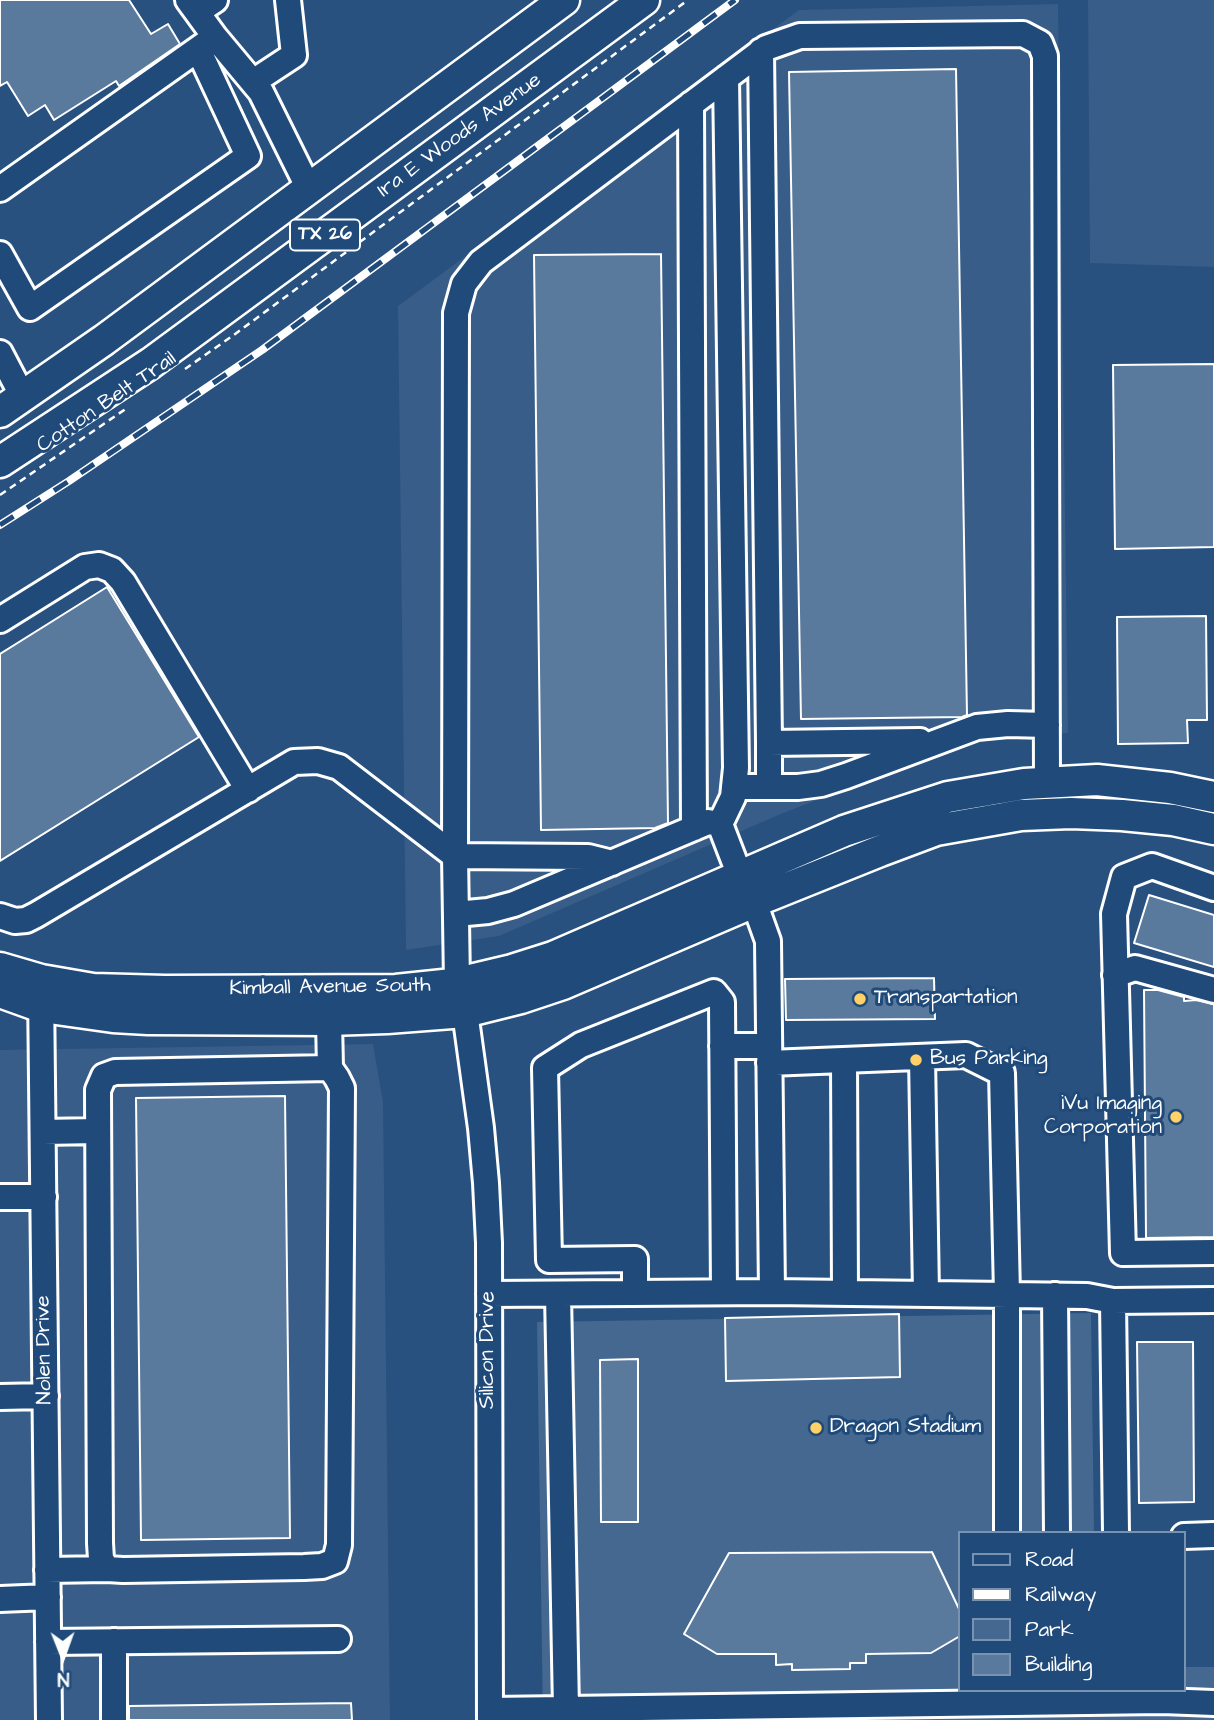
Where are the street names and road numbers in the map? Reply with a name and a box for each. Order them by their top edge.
street label: Ira E Woods Avenue [373,68,547,204]
road number: TX 26 [290,219,360,250]
street label: Cotton Belt Trail [33,347,181,459]
street label: Kimball Avenue South [229,974,431,1002]
street label: Silicon Drive [476,1291,502,1409]
street label: Nolen Drive [31,1295,59,1405]

